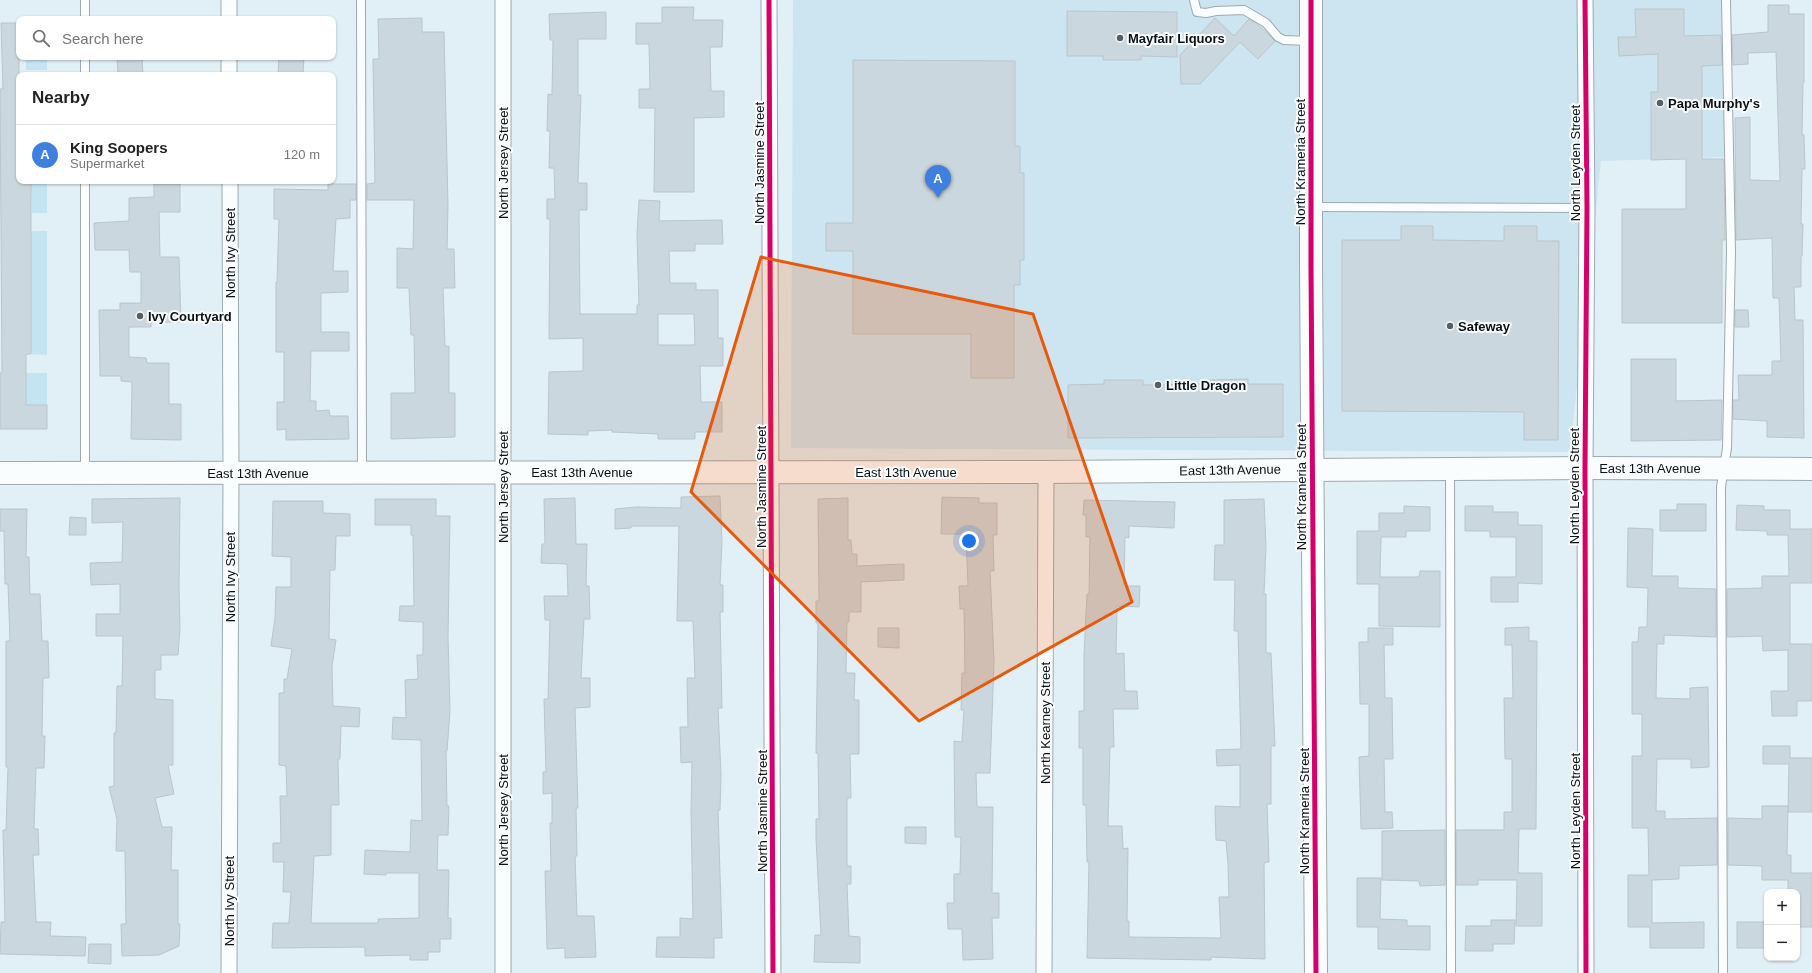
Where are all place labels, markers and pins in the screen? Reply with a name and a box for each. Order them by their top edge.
place label: Mayfair Liquors [1128,31,1225,46]
marker: Mayfair Liquors [1115,33,1125,43]
place label: Papa Murphy's [1668,96,1760,111]
marker: Papa Murphy's [1655,98,1665,108]
pin: A [925,165,951,198]
place label: Ivy Courtyard [148,309,232,324]
marker: Ivy Courtyard [135,311,145,321]
place label: Safeway [1458,319,1511,334]
marker: Safeway [1445,321,1455,331]
place label: Little Dragon [1166,378,1246,393]
marker: Little Dragon [1153,380,1163,390]

